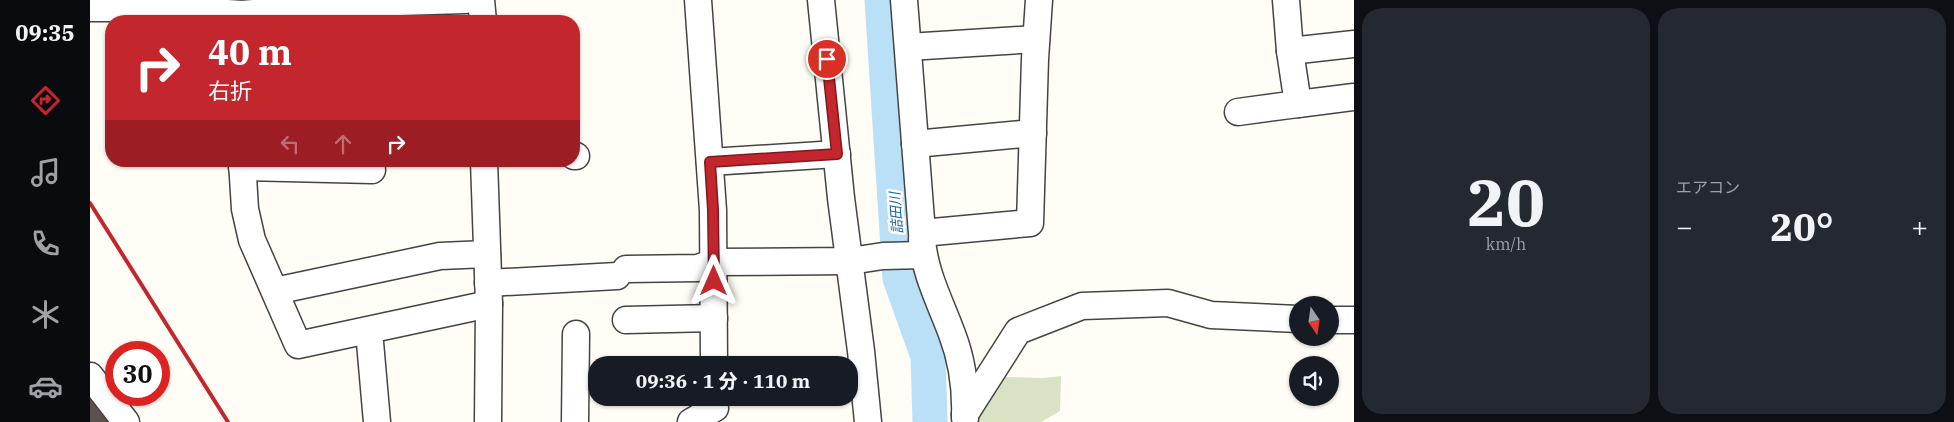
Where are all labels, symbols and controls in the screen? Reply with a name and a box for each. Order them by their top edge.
text: 09:35 [15,18,75,47]
text: 40 m [208,29,292,75]
icon: right [125,35,190,100]
pin [806,38,848,80]
icon: arrive [813,45,841,73]
text: 右折 [208,76,252,105]
icon: directions [28,83,63,118]
icon: left [276,130,304,158]
icon: ahead [329,130,357,158]
icon: right [382,130,410,158]
icon: music [28,155,63,190]
text: 20 [1467,159,1545,244]
text: エアコン [1676,177,1740,197]
water label: 詰田川 [885,189,906,235]
text: 20° [1770,202,1834,251]
text: − [1676,208,1693,245]
text: + [1911,208,1928,245]
icon: phone [28,226,63,261]
text: km/h [1486,234,1526,254]
position arrow [687,254,739,306]
north arrow [1289,296,1339,346]
map controls [1289,296,1339,406]
icon: climate [28,297,63,332]
speed limit sign: 30 [105,341,170,406]
button: sound [1289,356,1339,406]
icon: car [28,369,63,404]
text: 09:36 · 1 分 · 110 m [636,369,810,393]

